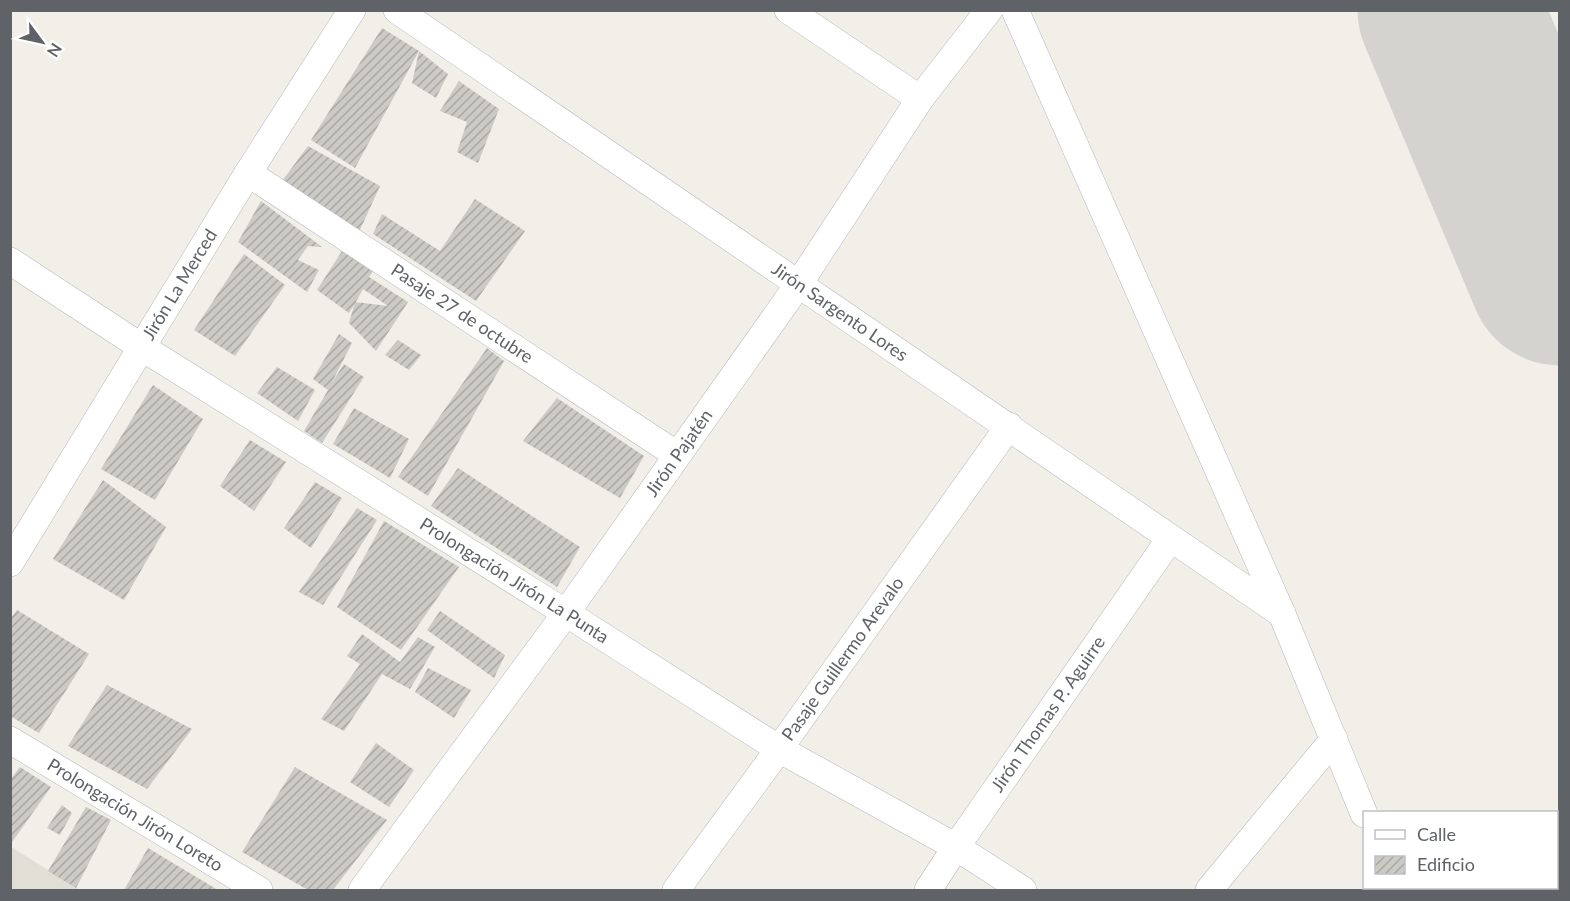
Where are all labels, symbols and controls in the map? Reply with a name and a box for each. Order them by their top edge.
north arrow [12,12,72,72]
text: N [44,40,66,61]
street label: Jirón La Merced [137,225,221,344]
street label: Jirón Sargento Lores [768,257,913,366]
street label: Pasaje 27 de octubre [387,258,538,367]
street label: Jirón Pajatén [640,405,717,500]
street label: Prolongación Jirón La Punta [416,512,613,647]
street label: Pasaje Guillermo Arevalo [776,572,908,745]
street label: Jirón Thomas P. Aguirre [986,632,1109,796]
street label: Prolongación Jirón Loreto [44,753,227,876]
legend [1363,811,1558,889]
text: Calle [1417,823,1456,845]
text: Edificio [1417,853,1475,875]

